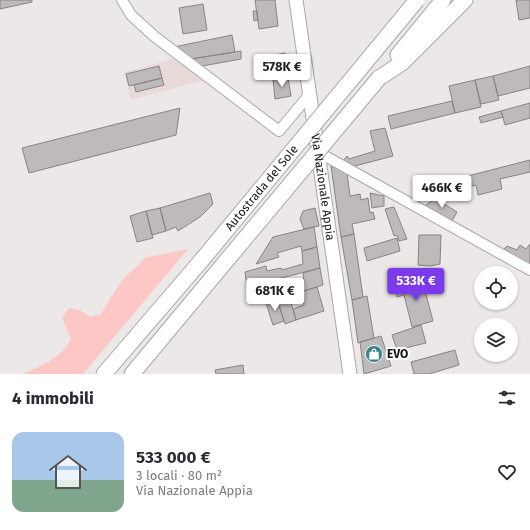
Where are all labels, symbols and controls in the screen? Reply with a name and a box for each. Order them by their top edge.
pin: 578K € [249,54,315,88]
text: 578K € [262,59,302,74]
street label: Via Nazionale Appia [308,133,338,241]
street label: Autostrada del Sole [222,142,301,233]
pin: 466K € [409,175,475,209]
text: 466K € [421,180,463,195]
map controls [474,266,518,362]
button: locate [474,266,518,310]
pin: 533K € [383,268,449,302]
text: 533K € [396,273,436,288]
pin: 681K € [242,278,308,312]
text: 681K € [255,283,295,298]
button: layers [474,318,518,362]
shop icon: EVO [364,344,384,364]
place label: EVO [387,347,408,361]
icon: filters [496,387,518,409]
text: 4 immobili [12,388,94,409]
text: 533 000 € [136,447,211,468]
icon: home [44,448,92,496]
icon: heart [496,461,518,483]
text: 3 locali · 80 m² [136,468,222,483]
text: Via Nazionale Appia [136,483,253,498]

